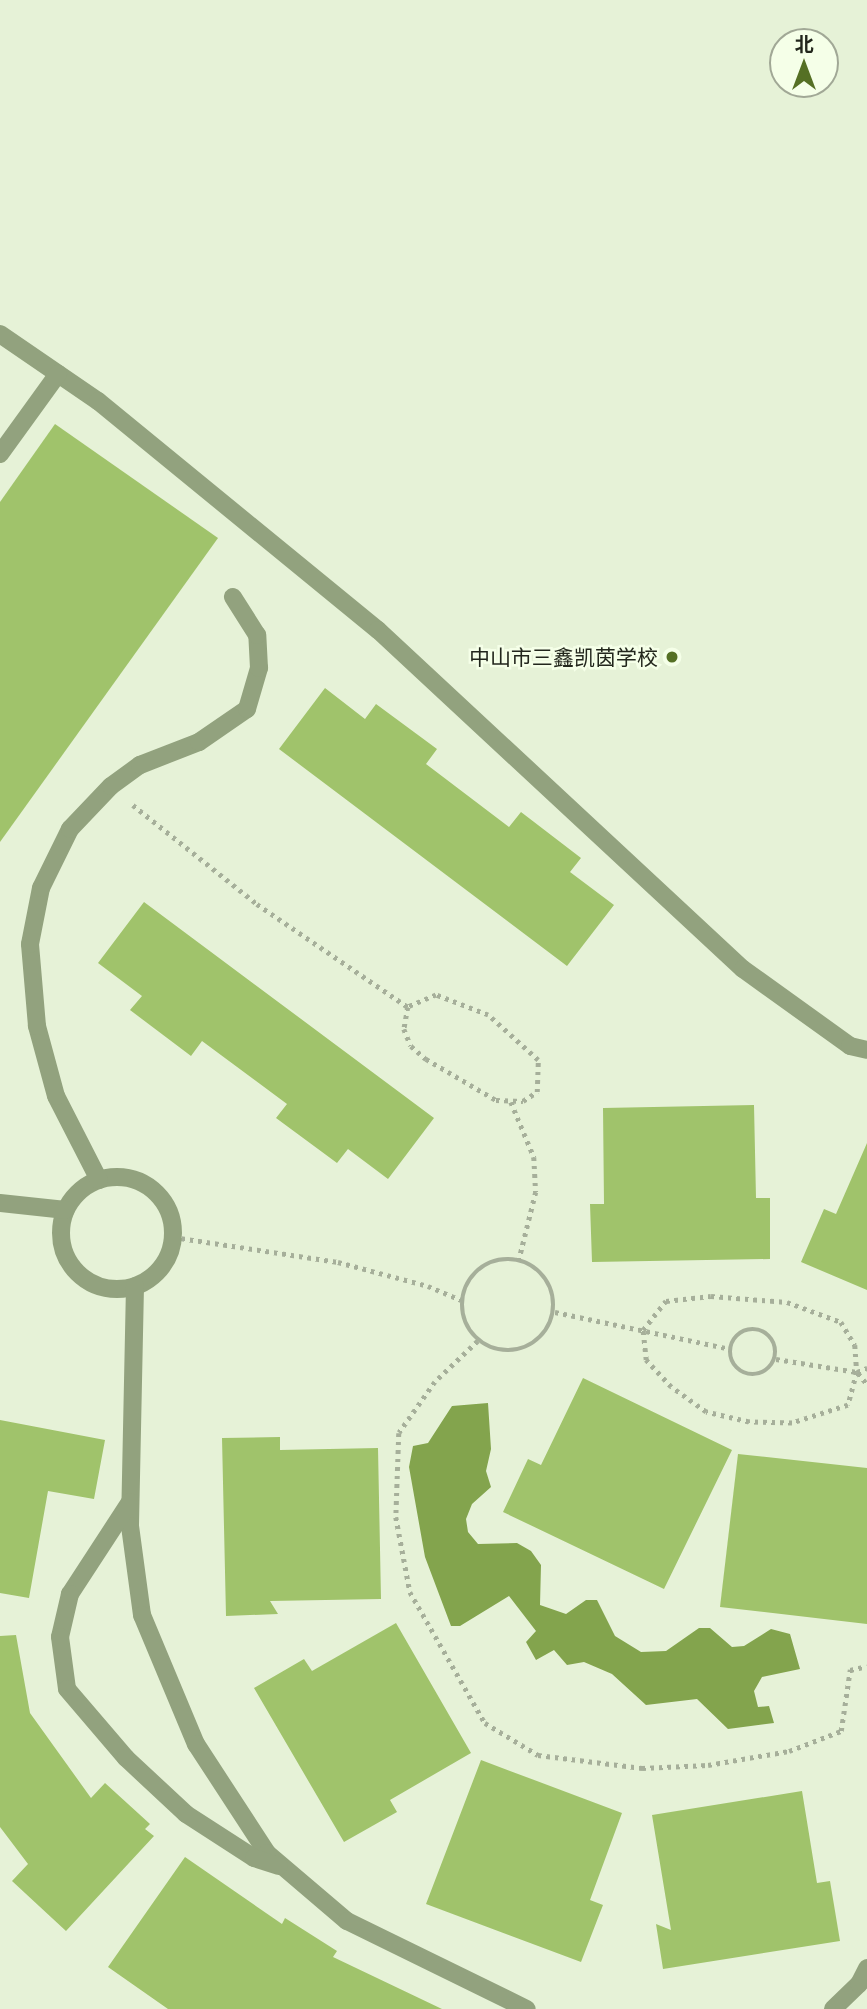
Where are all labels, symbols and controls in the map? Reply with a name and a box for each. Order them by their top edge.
north arrow [769,28,839,98]
text: 北 [794,31,814,57]
place label: 中山市三鑫凯茵学校 [469,644,658,670]
marker: 中山市三鑫凯茵学校 [664,649,680,665]

